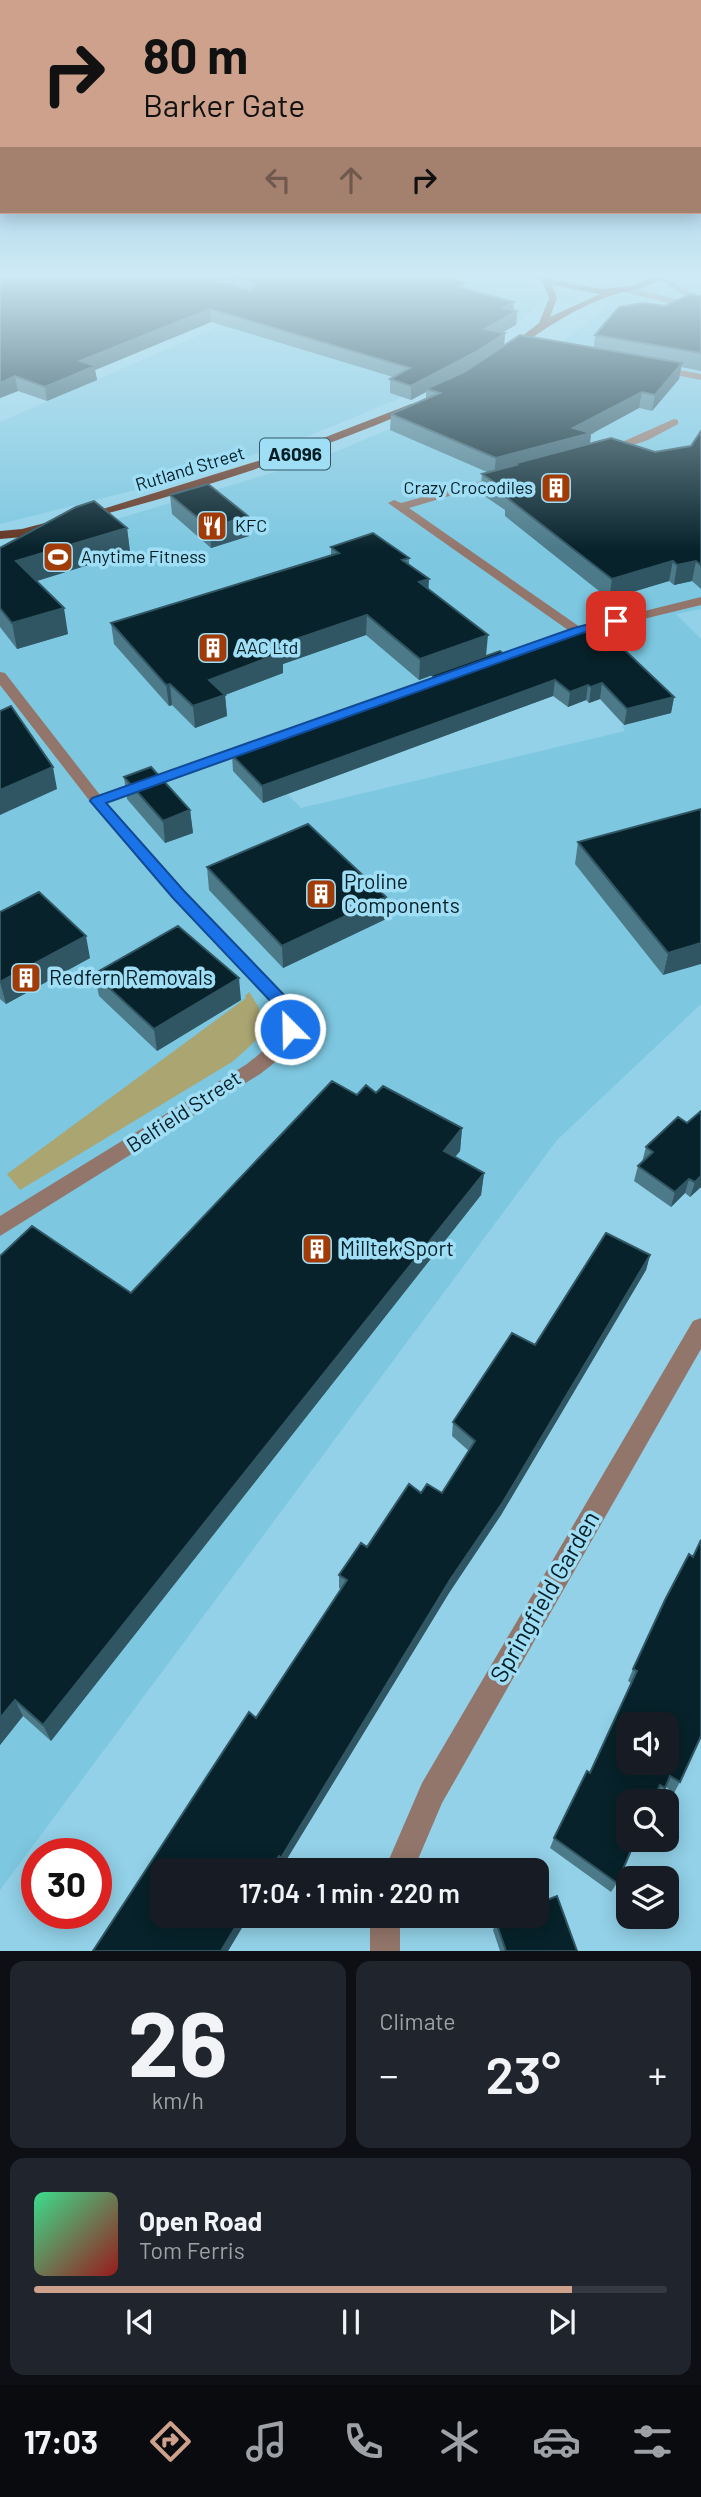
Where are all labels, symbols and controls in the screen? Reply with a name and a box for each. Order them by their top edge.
text: 80 m [143,25,248,84]
icon: right [28,28,119,119]
text: Barker Gate [143,85,305,123]
icon: left [259,161,297,199]
icon: ahead [332,161,370,199]
icon: right [405,161,443,199]
road number: A6096 [260,438,330,470]
street label: Rutland Street [133,441,247,495]
building icon: Crazy Crocodiles [539,471,573,505]
place label: Crazy Crocodiles [403,476,533,498]
restaurant icon: KFC [195,509,229,543]
place label: KFC [235,514,267,536]
sports icon: Anytime Fitness [41,540,75,574]
place label: Anytime Fitness [81,545,206,567]
pin [586,591,646,651]
icon: arrive [597,602,635,640]
building icon: AAC Ltd [196,631,230,665]
place label: AAC Ltd [236,636,298,658]
place label: Proline Components [344,868,460,917]
building icon: Proline Components [304,877,338,911]
building icon: Redfern Removals [9,961,43,995]
place label: Redfern Removals [49,964,213,989]
position arrow [253,992,327,1066]
street label: Belfield Street [121,1065,245,1157]
building icon: Milltek Sport [300,1232,334,1266]
place label: Milltek Sport [340,1235,454,1260]
street label: Springfield Garden [483,1505,605,1687]
map controls [616,1712,679,1929]
button: sound [616,1712,679,1775]
button: search [616,1789,679,1852]
speed limit sign: 30 [21,1838,112,1929]
button: layers [616,1866,679,1929]
text: 17:04 · 1 min · 220 m [239,1877,460,1908]
text: 26 [128,1986,228,2095]
text: Climate [380,2007,456,2035]
text: 23° [486,2042,561,2104]
text: − [380,2051,399,2097]
text: + [648,2051,667,2097]
text: km/h [152,2086,204,2114]
text: Open Road [139,2205,262,2236]
text: Tom Ferris [139,2236,245,2264]
icon: previous [121,2303,159,2341]
icon: pause [332,2303,370,2341]
icon: next [543,2303,581,2341]
icon: directions [146,2417,195,2466]
icon: music [242,2417,291,2466]
icon: phone [339,2417,388,2466]
icon: climate [435,2417,484,2466]
icon: car [532,2417,581,2466]
icon: filters [628,2417,677,2466]
text: 17:03 [24,2422,98,2460]

